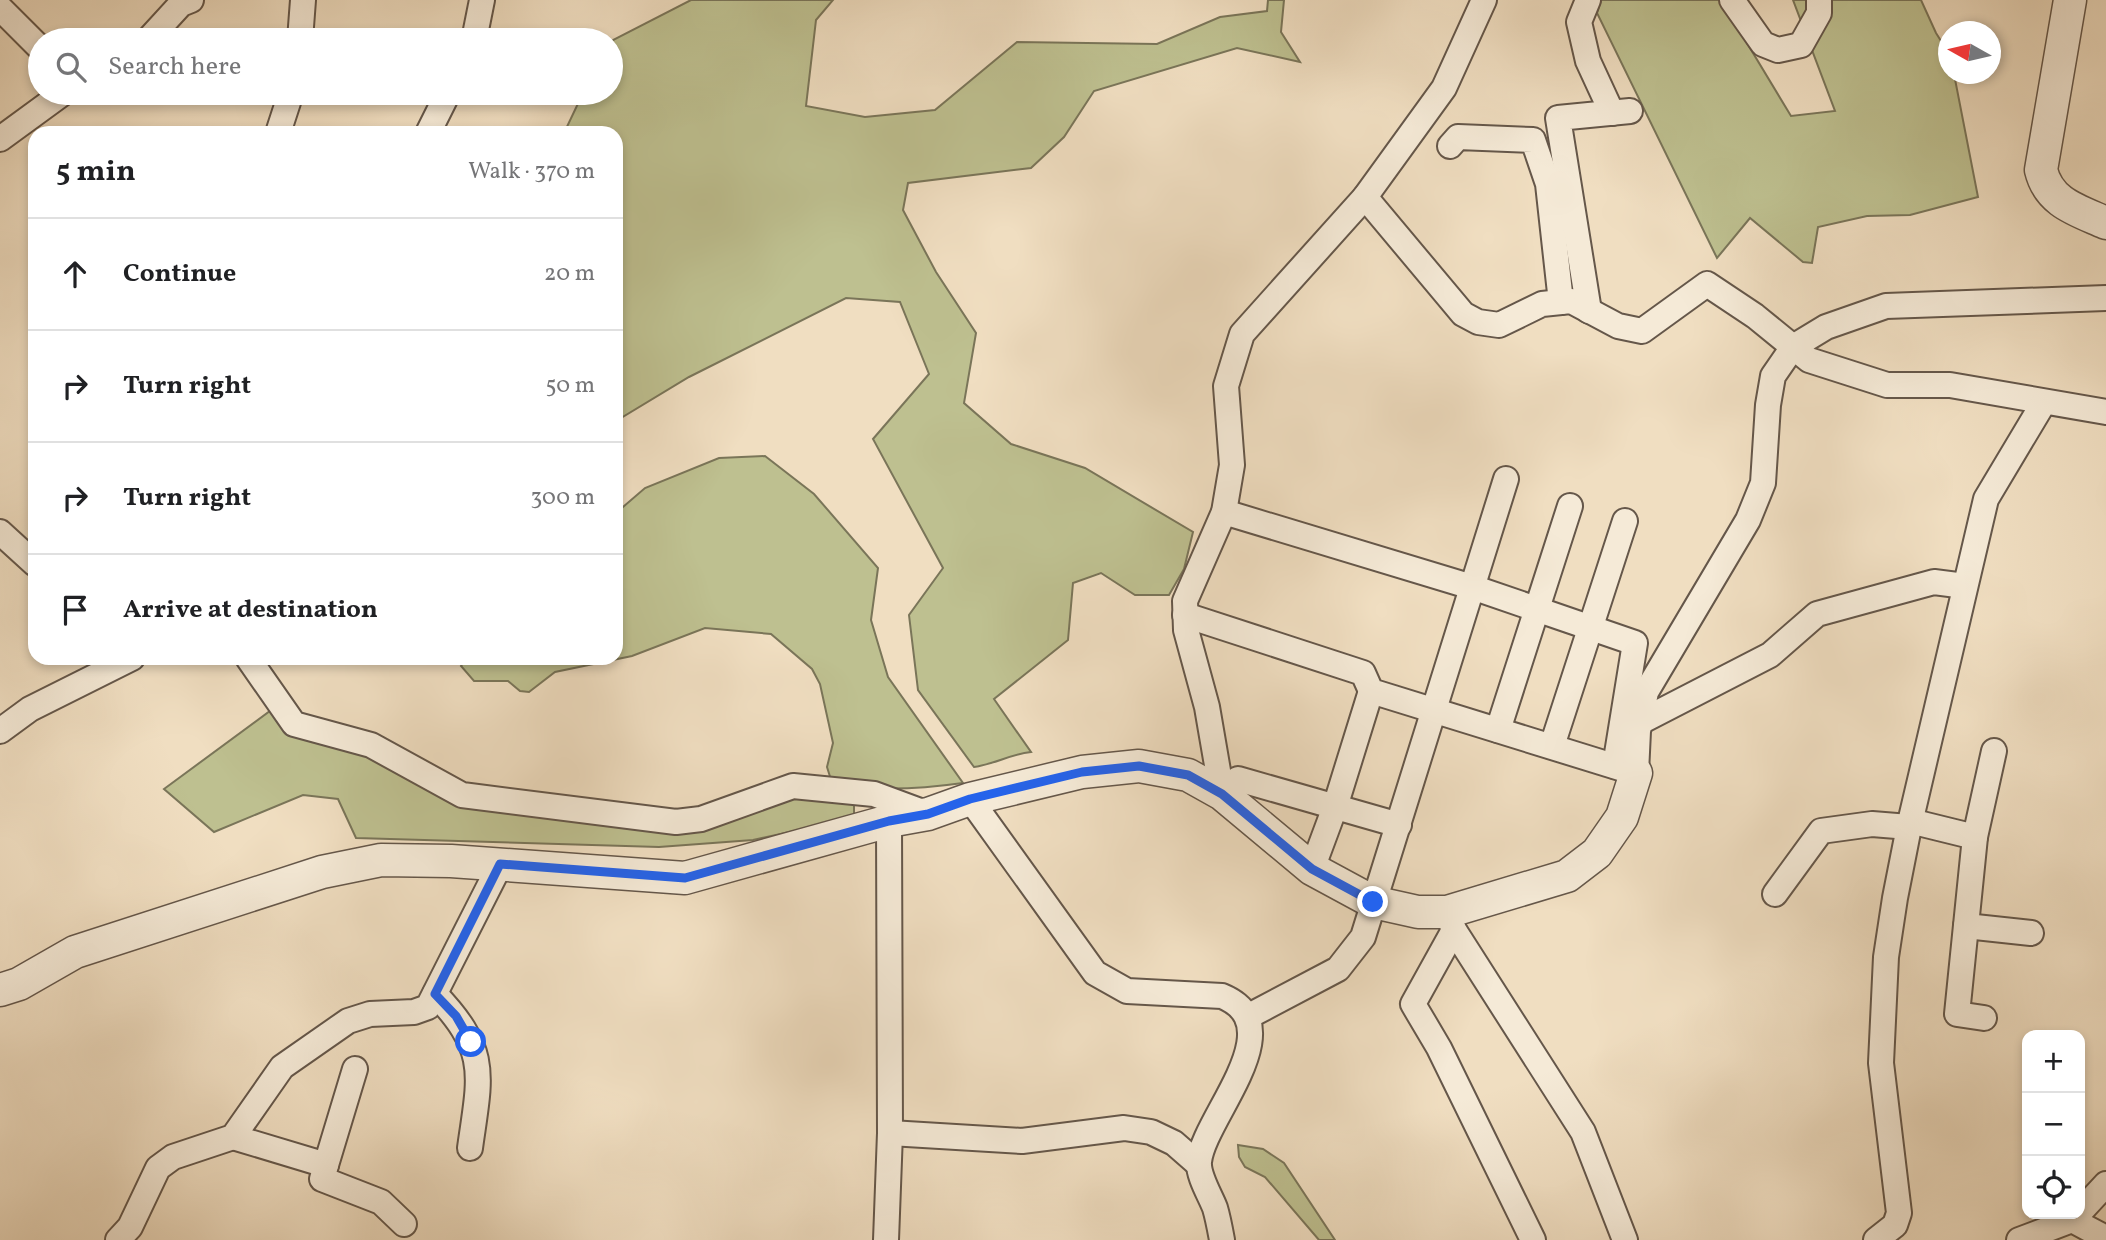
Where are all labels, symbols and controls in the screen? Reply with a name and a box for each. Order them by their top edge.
north arrow [1938,21,2001,84]
search box [28,28,623,105]
icon: search [52,48,90,86]
text: Search here [108,49,241,85]
text: 5 min [56,151,136,193]
text: Walk · 370 m [468,156,595,188]
icon: ahead [56,255,94,293]
text: Continue [123,256,236,292]
text: 20 m [544,258,595,290]
icon: right [56,367,94,405]
text: Turn right [123,368,251,404]
text: 50 m [546,370,595,402]
icon: right [56,479,94,517]
text: Turn right [123,480,251,516]
text: 300 m [531,482,595,514]
icon: arrive [56,591,94,629]
text: Arrive at destination [123,592,378,628]
route end [1357,886,1388,917]
route start [455,1026,486,1057]
map controls [2022,1030,2085,1219]
button: + [2022,1030,2085,1093]
button: − [2022,1093,2085,1156]
button: locate [2022,1156,2085,1219]

